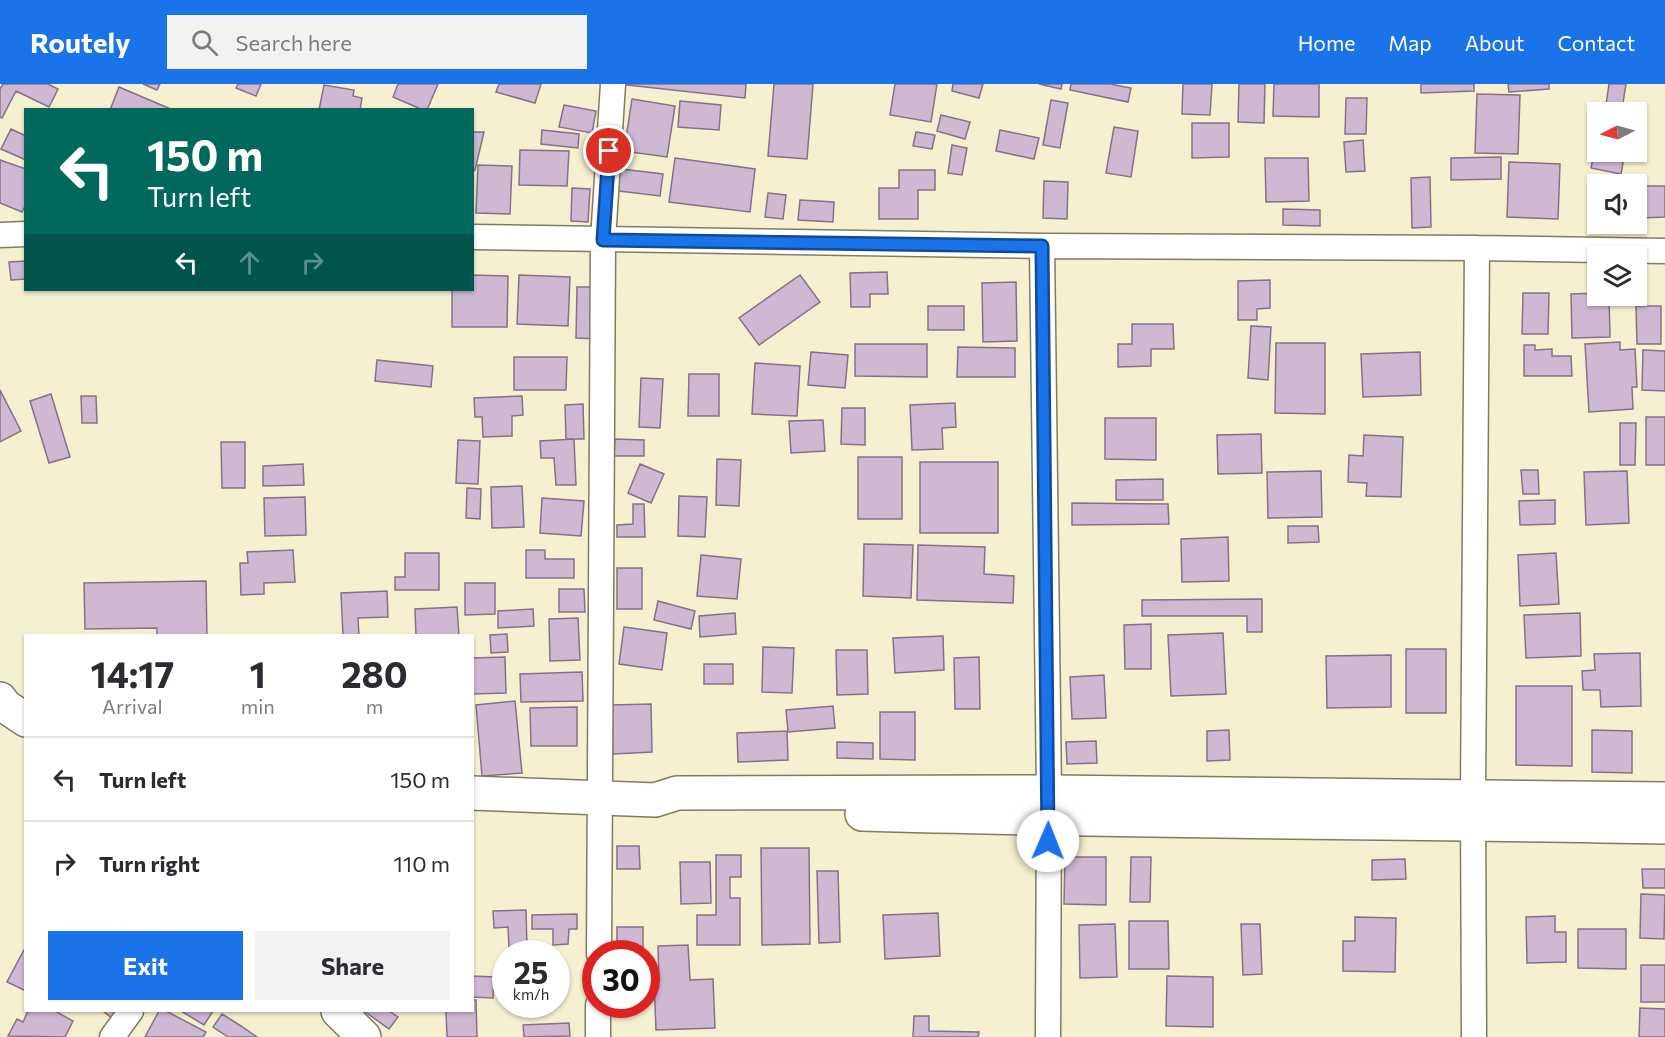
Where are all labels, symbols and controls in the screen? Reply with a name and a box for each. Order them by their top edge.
search box [167,15,587,69]
text: Routely [30,25,131,59]
icon: search [188,26,221,59]
text: Search here [236,29,352,56]
text: Home [1298,30,1355,55]
text: Map [1388,30,1432,55]
text: About [1465,30,1524,55]
text: Contact [1557,30,1635,55]
north arrow [1587,102,1647,162]
map controls [1587,102,1647,306]
pin [583,125,634,176]
text: 150 m [147,128,263,180]
icon: left [48,132,126,210]
icon: arrive [592,134,625,167]
button: sound [1587,174,1647,234]
text: Turn left [147,180,251,213]
icon: left [170,246,203,279]
icon: ahead [233,246,266,279]
icon: right [296,246,329,279]
button: layers [1587,246,1647,306]
text: 14:17 [90,651,174,695]
text: 1 [250,651,266,695]
text: 280 [341,651,408,695]
text: Arrival [102,694,163,718]
text: min [241,694,275,718]
text: m [366,694,383,718]
icon: left [48,763,81,796]
text: Turn left [99,766,186,793]
text: 150 m [390,766,450,793]
position arrow [1016,809,1080,873]
icon: right [48,847,81,880]
text: Turn right [99,850,200,877]
text: 110 m [393,850,450,877]
button: Exit [48,931,243,1000]
button: Share [255,931,450,1000]
speed limit sign: 30 [582,940,660,1018]
text: 25 [514,953,548,990]
text: km/h [513,985,549,1003]

